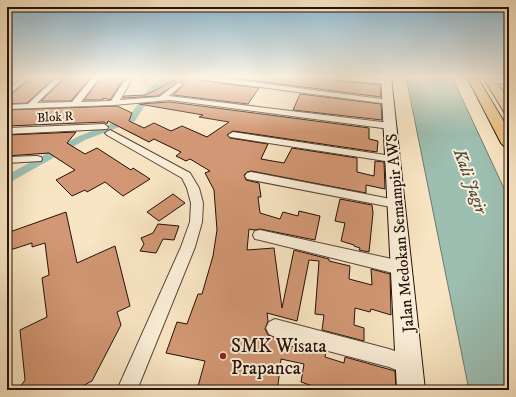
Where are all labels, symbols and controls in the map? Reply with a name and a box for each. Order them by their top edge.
street label: Blok R [37,108,74,126]
street label: Jalan Medokan Semampir AWS [381,133,419,335]
water label: Kali Jagir [448,145,493,219]
place label: SMK Wisata Prapanca [231,335,327,380]
marker: SMK Wisata Prapanca [218,351,228,361]

